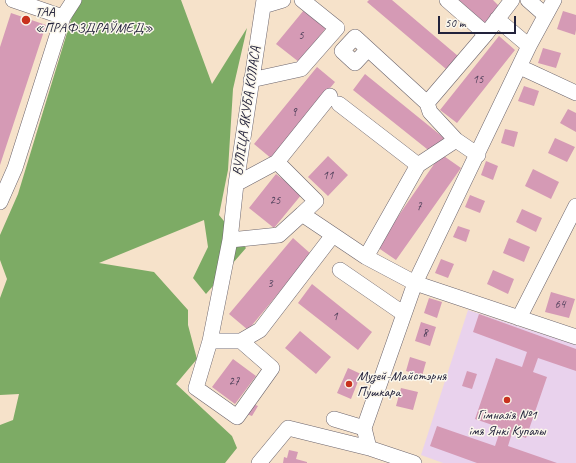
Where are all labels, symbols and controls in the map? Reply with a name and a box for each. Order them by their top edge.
place label: ТАА «ПРАФЗДРАЎМЕД» [35,4,153,36]
scale bar [440,8,518,34]
marker: ТАА «ПРАФЗДРАЎМЕД» [20,14,32,26]
text: 50 m [445,15,465,31]
house number: 5 [298,29,304,43]
street label: ВУЛІЦА ЯКУБА КОЛАСА [230,45,264,177]
house number: 15 [473,73,483,87]
house number: 9 [291,106,297,120]
house number: 11 [323,169,333,183]
house number: 25 [270,194,280,208]
house number: 7 [416,200,422,214]
house number: 3 [267,277,273,291]
house number: 64 [555,298,565,312]
house number: 1 [332,310,338,324]
house number: 8 [422,327,428,341]
place label: Музей-Майстэрня Пушкара [357,368,446,400]
house number: 27 [229,375,239,389]
marker: Музей-Майстэрня Пушкара [344,379,354,389]
marker: Гімназія №1 імя Янкі Купалы [502,395,512,405]
place label: Гімназія №1 імя Янкі Купалы [469,407,545,440]

